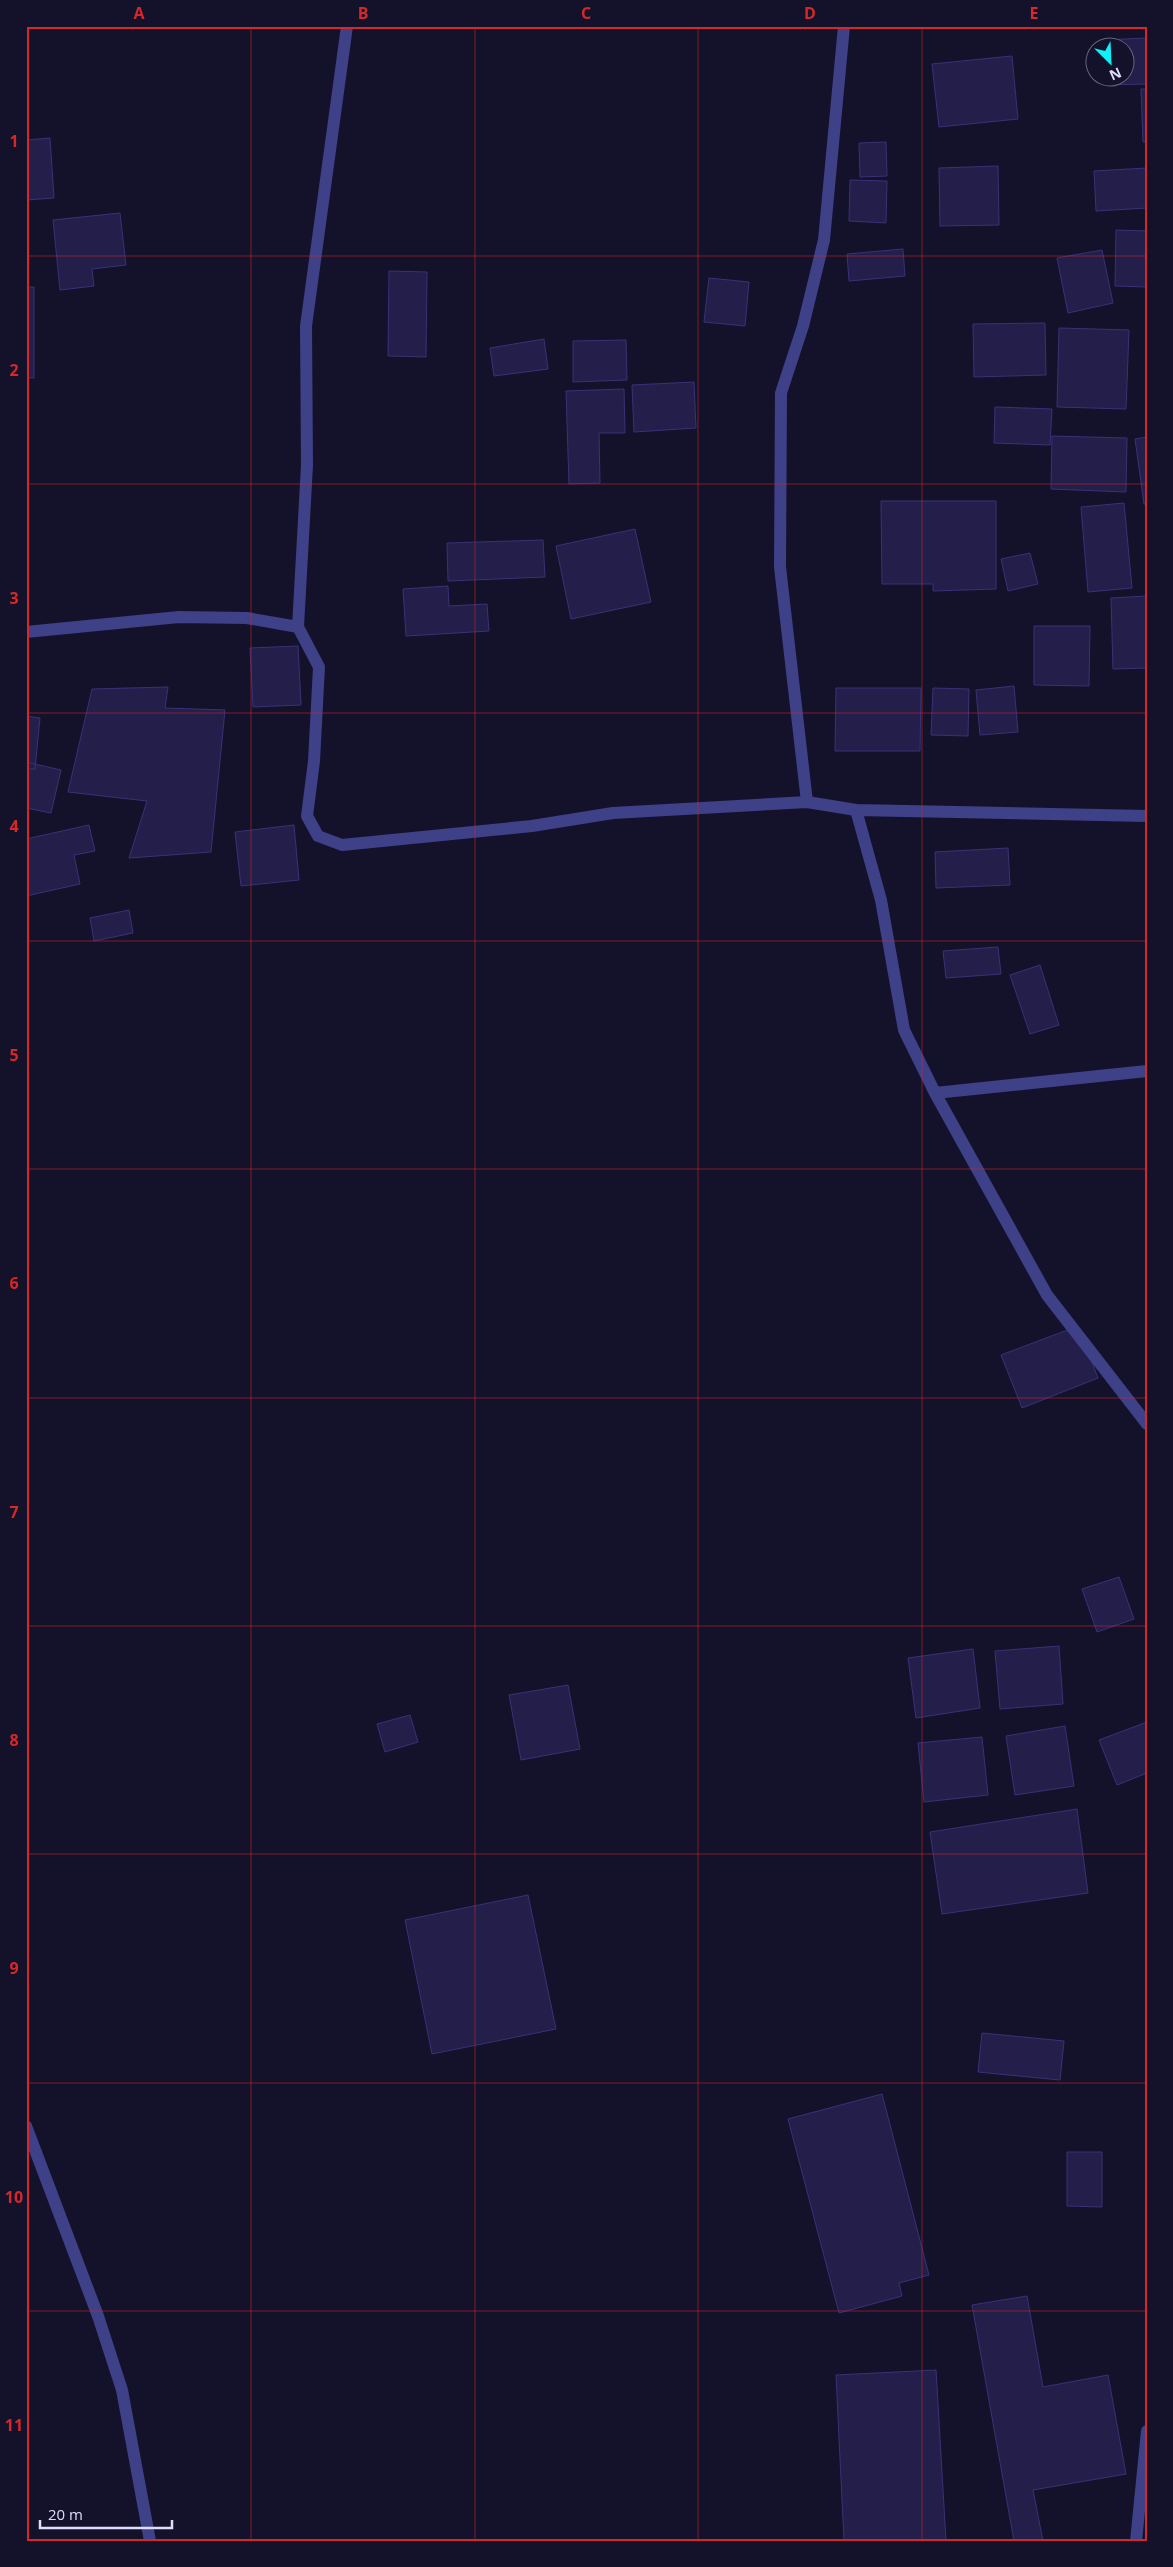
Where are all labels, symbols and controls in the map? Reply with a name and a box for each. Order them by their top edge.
text: A [133,2,145,24]
text: B [358,2,368,24]
text: C [581,2,591,24]
text: D [804,2,816,24]
text: E [1030,2,1039,24]
north arrow [1086,38,1136,88]
text: N [1106,63,1125,85]
text: 1 [9,130,19,152]
text: 2 [9,359,19,381]
text: 3 [9,587,19,609]
text: 4 [9,815,19,837]
text: 5 [9,1044,19,1066]
text: 6 [9,1272,19,1294]
text: 7 [9,1501,19,1523]
text: 8 [9,1729,19,1751]
text: 9 [9,1957,19,1979]
text: 10 [5,2186,23,2208]
text: 11 [5,2414,23,2436]
scale bar [40,2497,172,2529]
text: 20 m [48,2504,83,2524]

